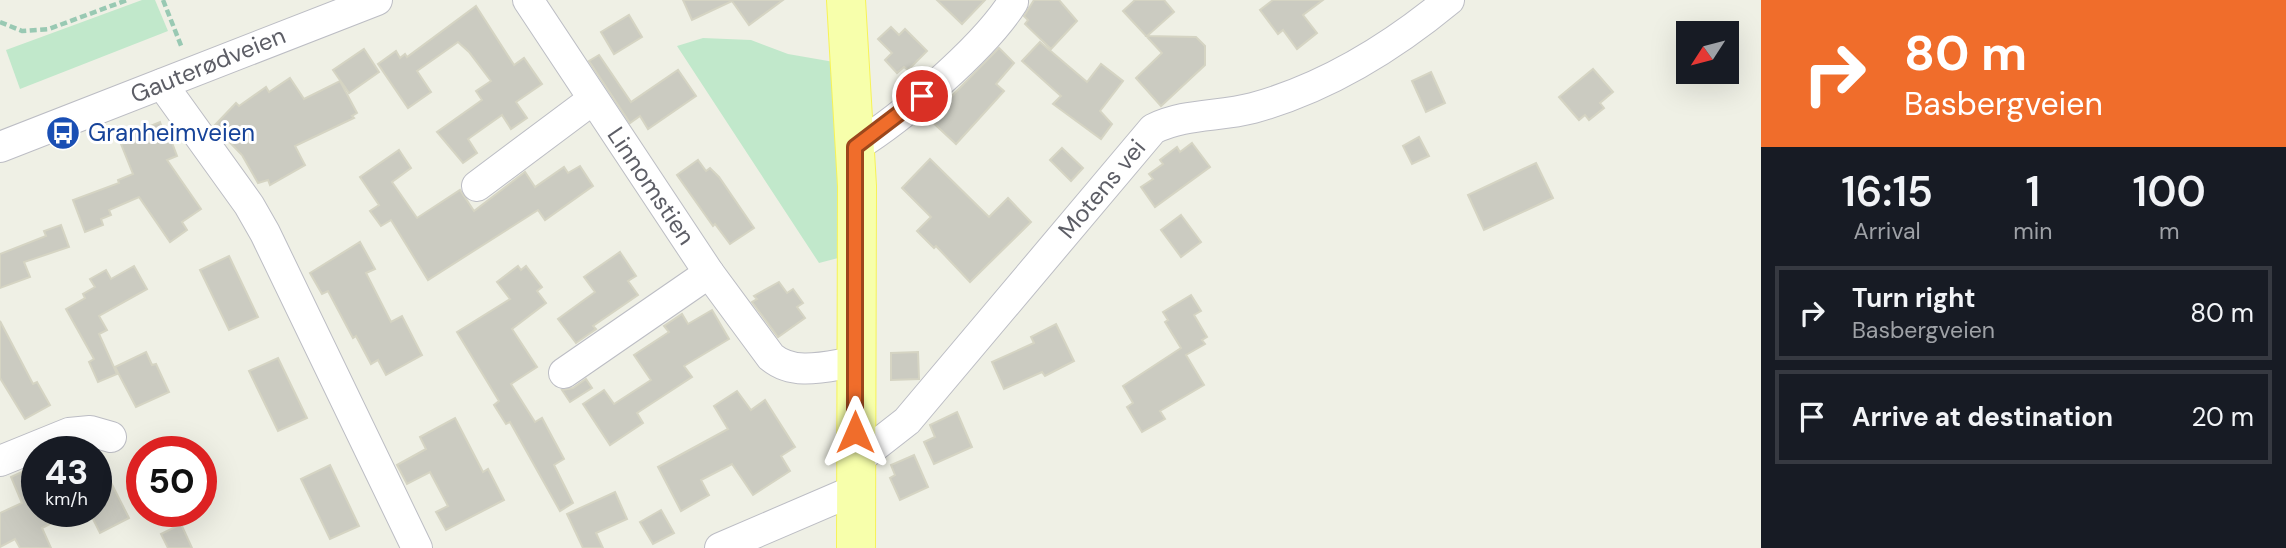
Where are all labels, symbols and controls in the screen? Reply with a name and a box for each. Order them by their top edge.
street label: Gauterødveien [126,19,290,110]
north arrow [1676,21,1740,84]
map controls [1676,21,1739,84]
text: 80 m [1904,21,2027,85]
icon: right [1789,28,1880,119]
pin [892,66,952,126]
icon: arrive [903,77,941,115]
text: Basbergveien [1904,83,2103,125]
bus stop icon: Granheimveien [44,114,82,152]
place label: Granheimveien [88,117,255,148]
street label: Linnomstien [601,121,702,251]
street label: Motens vei [1051,133,1152,245]
text: 16:15 [1841,164,1933,219]
text: 1 [2025,164,2040,219]
text: 100 [2133,164,2206,219]
text: Arrival [1854,216,1921,246]
text: min [2013,216,2052,246]
text: m [2159,216,2179,246]
text: Turn right [1852,281,1976,315]
icon: right [1793,294,1831,332]
text: 80 m [2190,296,2254,330]
text: Basbergveien [1852,315,1995,345]
position arrow [818,395,892,469]
icon: arrive [1793,398,1831,436]
text: Arrive at destination [1852,400,2113,434]
text: 20 m [2191,400,2254,434]
speed limit sign: 50 [126,436,217,527]
text: 43 [45,449,88,495]
text: km/h [45,487,88,511]

